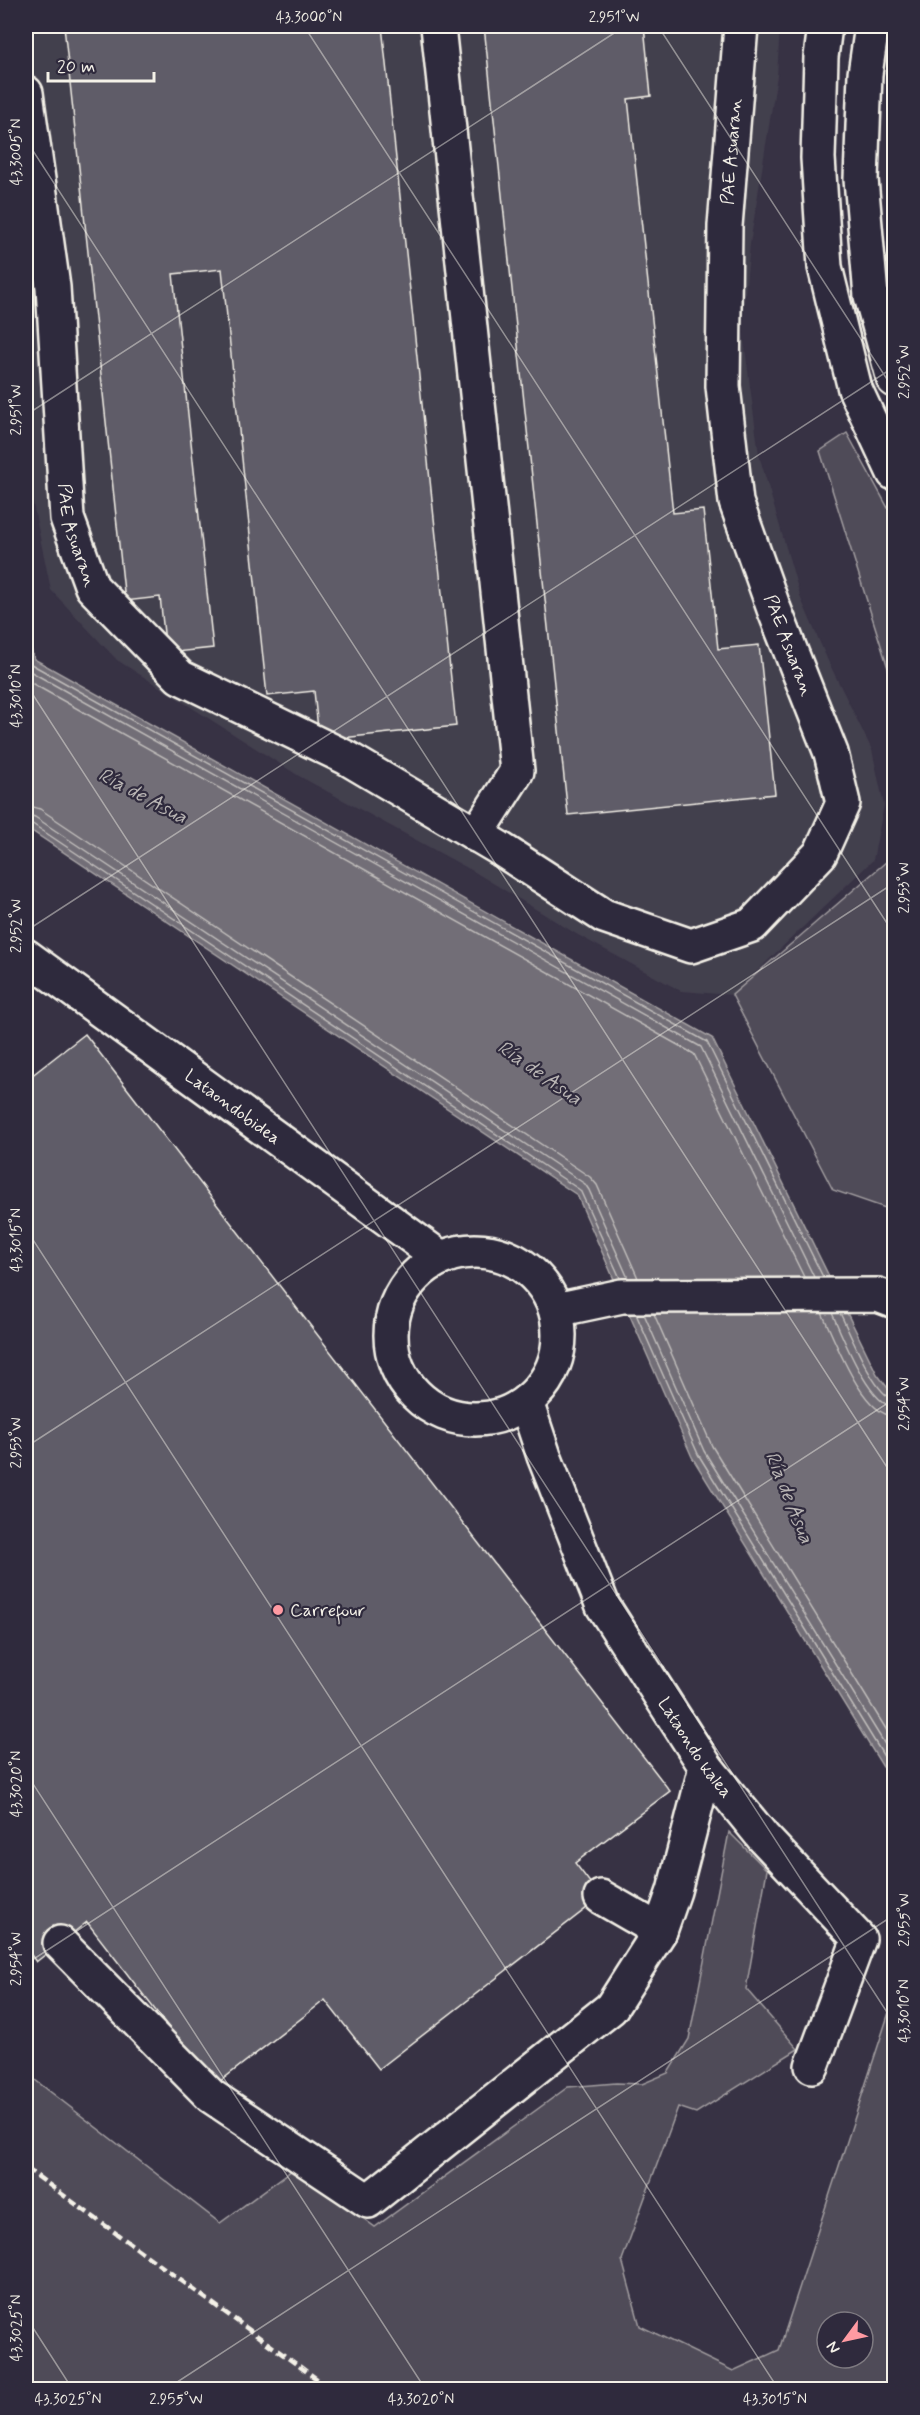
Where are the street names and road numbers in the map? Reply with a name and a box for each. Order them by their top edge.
street label: PAE Asuaran [716,97,748,206]
street label: PAE Asuaran [52,483,102,590]
street label: PAE Asuaran [758,591,818,699]
street label: Lataondobidea [179,1064,285,1151]
street label: Lataondo kalea [652,1693,737,1803]

